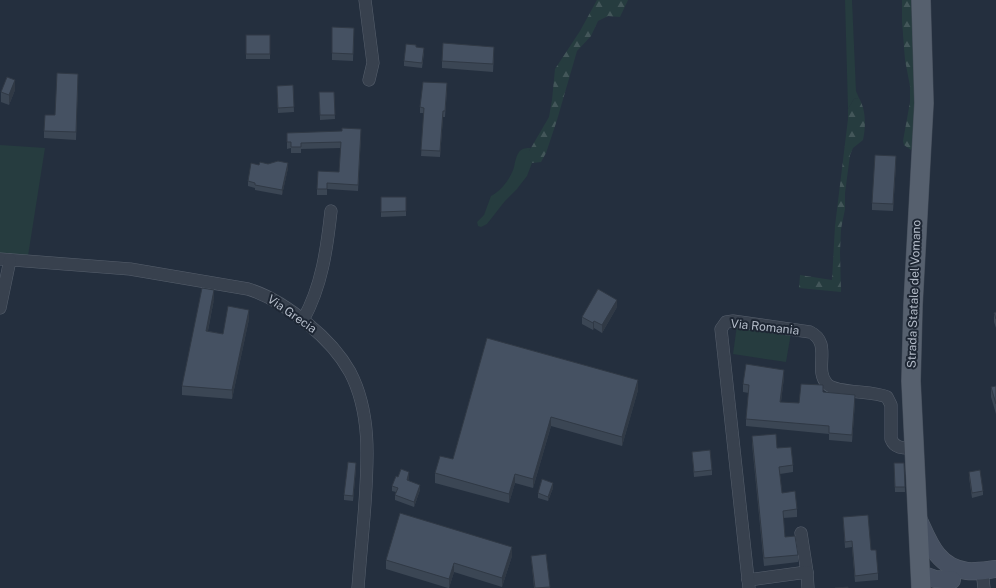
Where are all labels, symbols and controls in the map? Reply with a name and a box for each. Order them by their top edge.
street label: Strada Statale del Vomano [904,219,924,368]
street label: Via Grecia [265,292,319,336]
street label: Via Romania [730,316,800,338]

